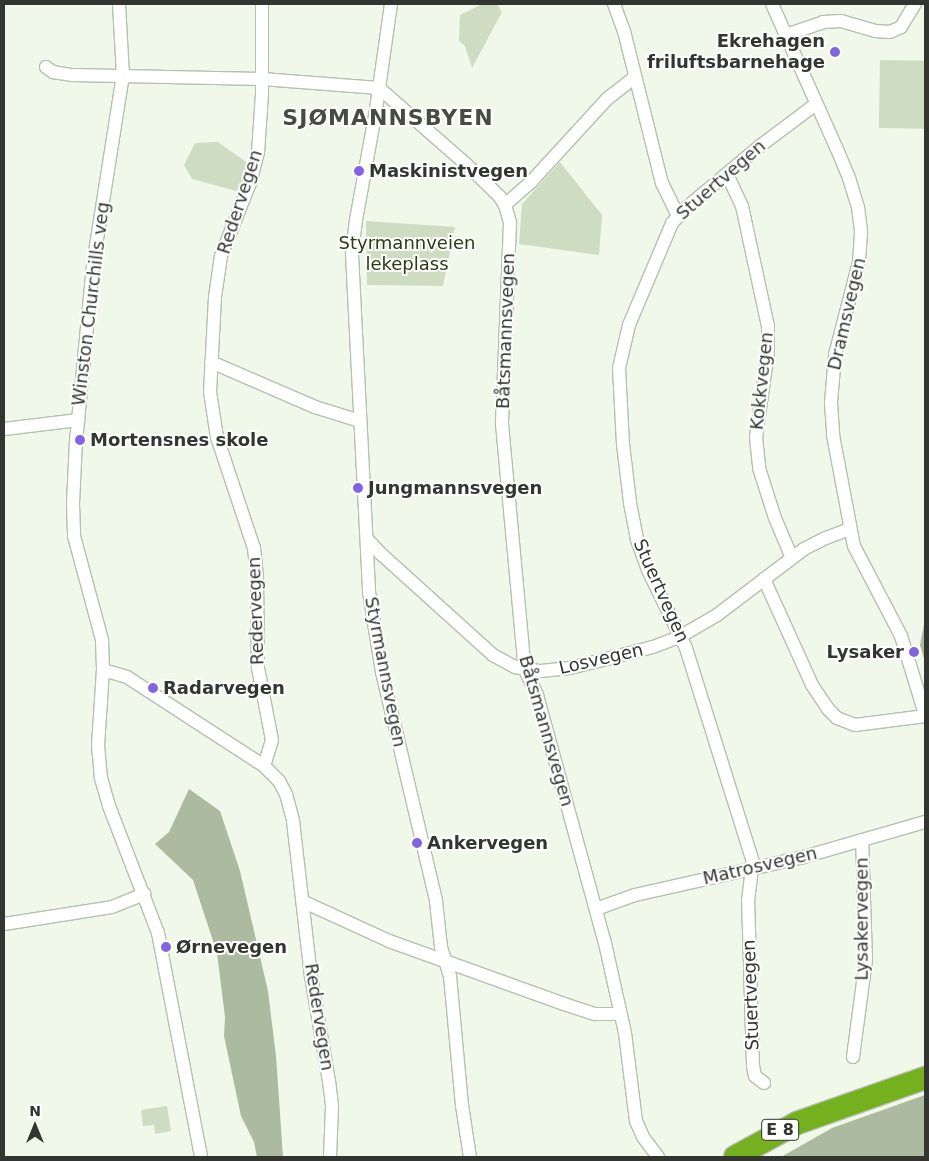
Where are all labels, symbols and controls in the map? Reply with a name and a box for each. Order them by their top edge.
place label: Ekrehagen friluftsbarnehage [647,31,825,74]
marker: Ekrehagen friluftsbarnehage [829,46,841,58]
district label: SJØMANNSBYEN [281,105,495,131]
street label: Stuertvegen [672,135,770,225]
street label: Redervegen [213,147,267,257]
place label: Maskinistvegen [369,160,528,182]
marker: Maskinistvegen [353,165,365,177]
street label: Winston Churchills veg [68,201,114,407]
park label: Styrmannveien lekeplass [339,233,475,276]
street label: Båtsmannsvegen [492,253,520,409]
street label: Dramsvegen [824,256,870,372]
street label: Kokkvegen [746,331,778,431]
place label: Mortensnes skole [90,429,268,451]
marker: Mortensnes skole [74,434,86,446]
place label: Jungmannsvegen [368,477,542,499]
marker: Jungmannsvegen [352,482,364,494]
street label: Stuertvegen [629,536,693,646]
street label: Redervegen [243,557,269,665]
street label: Styrmannsvegen [360,595,410,749]
street label: Losvegen [557,639,645,679]
place label: Lysaker [827,641,904,663]
marker: Lysaker [908,646,920,658]
street label: Båtsmannsvegen [514,653,578,809]
place label: Radarvegen [163,677,285,699]
marker: Radarvegen [147,682,159,694]
place label: Ankervegen [427,832,548,854]
marker: Ankervegen [411,837,423,849]
street label: Matrosvegen [701,842,819,890]
street label: Lysakervegen [851,857,873,981]
place label: Ørnevegen [176,936,287,958]
street label: Stuertvegen [738,939,764,1051]
marker: Ørnevegen [160,941,172,953]
street label: Redervegen [300,962,338,1072]
north arrow [10,1101,60,1151]
text: N [29,1103,41,1119]
road number: E 8 [760,1116,800,1144]

